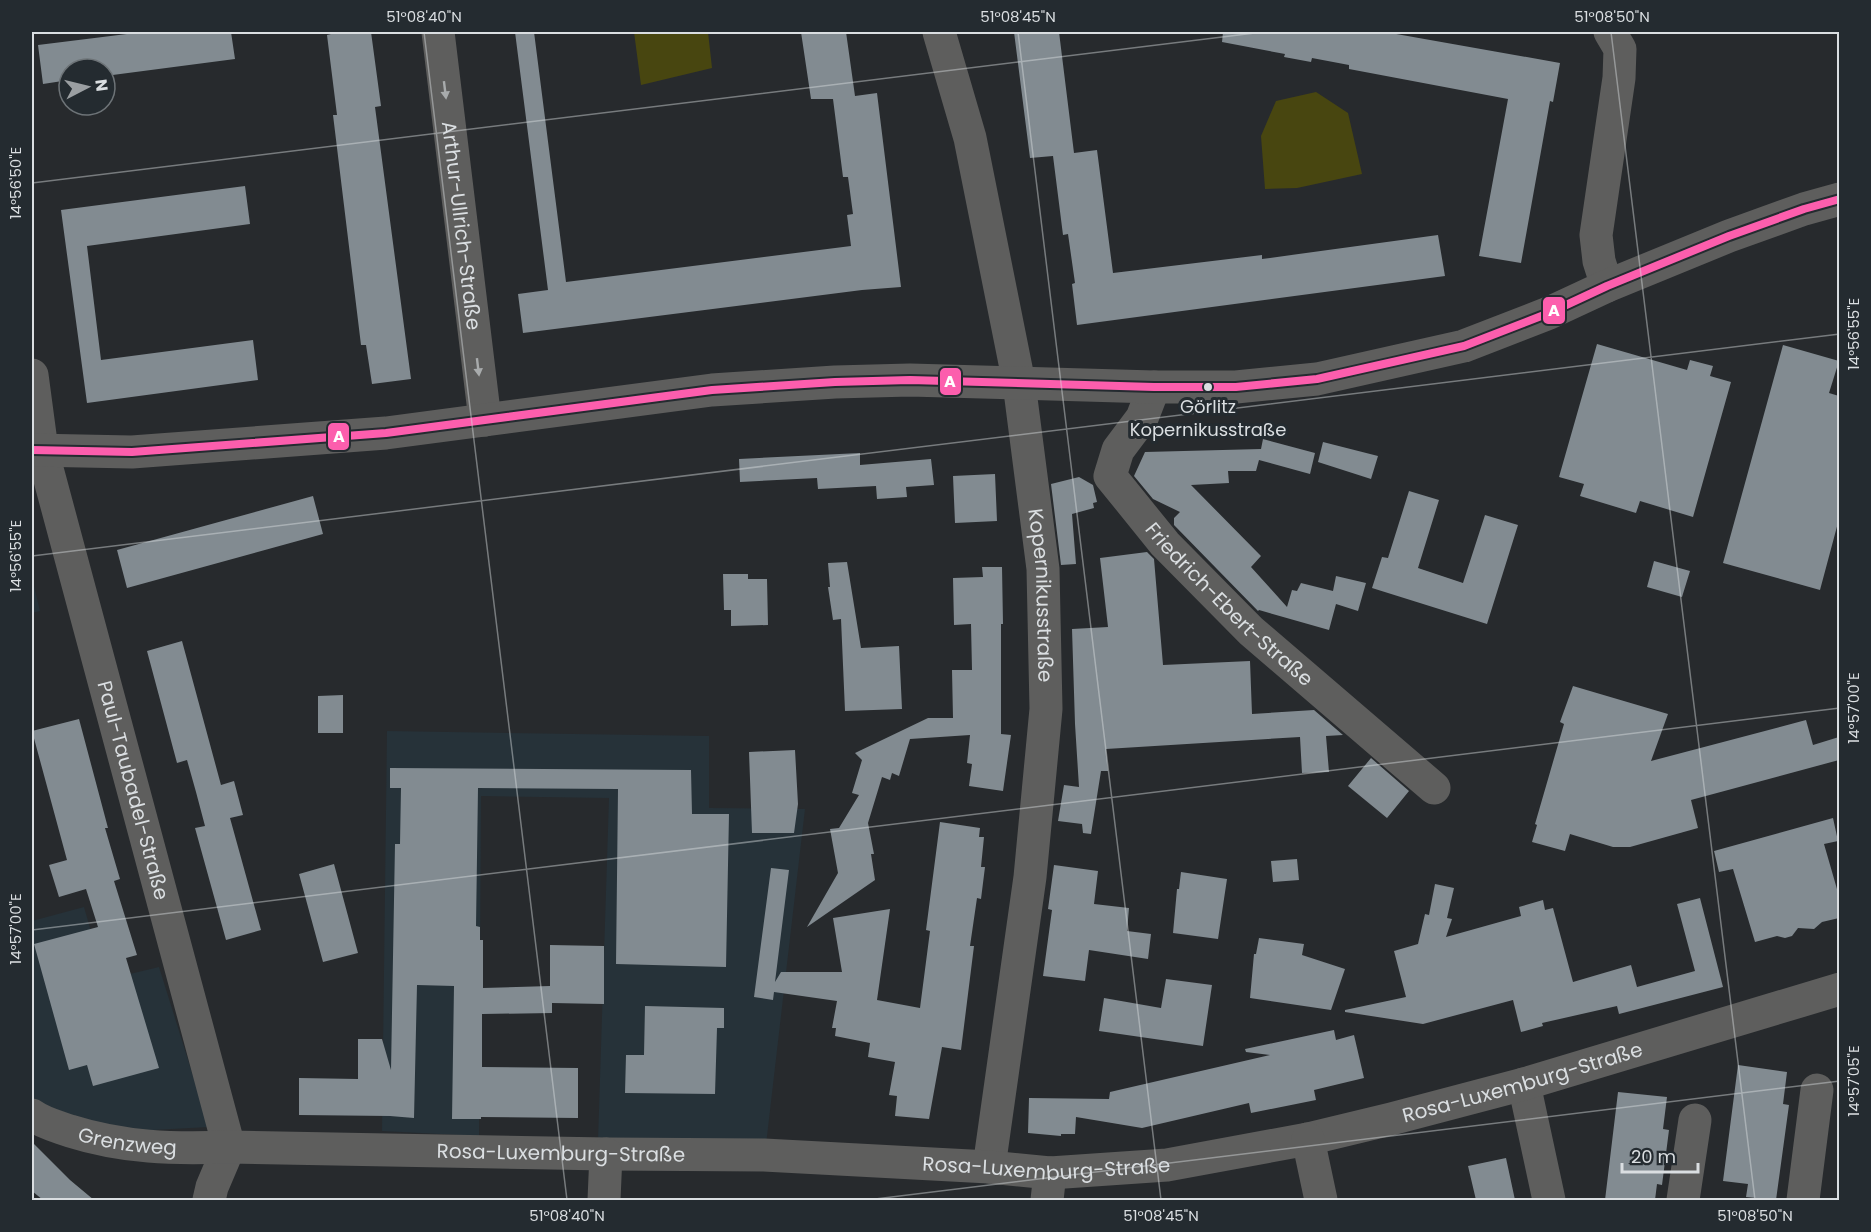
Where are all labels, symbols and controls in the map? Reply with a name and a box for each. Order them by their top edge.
text: 51°08'40"N [386,6,462,27]
text: 51°08'45"N [980,6,1056,27]
text: 51°08'50"N [1574,6,1650,27]
north arrow [57,57,117,117]
text: N [89,78,114,93]
one-way arrow [440,80,450,99]
street label: Arthur-Ullrich-Straße [435,120,488,332]
text: 14°56'50"E [5,147,26,219]
line badge: A [1542,296,1566,325]
text: 14°56'55"E [1843,298,1864,370]
text: A [1548,299,1560,322]
one-way arrow [473,357,483,376]
line badge: A [939,367,962,396]
text: A [944,370,956,393]
marker: Görlitz Kopernikusstraße [1202,381,1214,393]
place label: Görlitz Kopernikusstraße [1130,394,1286,442]
line badge: A [327,422,350,451]
text: A [333,425,345,448]
street label: Kopernikusstraße [1021,507,1059,683]
street label: Friedrich-Ebert-Straße [1139,516,1319,693]
text: 14°56'55"E [5,520,26,592]
text: 14°57'00"E [1843,672,1864,744]
street label: Paul-Taubadel-Straße [90,677,176,903]
text: 14°57'00"E [5,893,26,965]
street label: Rosa-Luxemburg-Straße [1399,1035,1646,1129]
text: 14°57'05"E [1843,1045,1864,1117]
street label: Grenzweg [75,1120,177,1162]
scale bar [1622,1136,1698,1174]
street label: Rosa-Luxemburg-Straße [436,1137,685,1169]
text: 20 m [1631,1144,1676,1169]
street label: Rosa-Luxemburg-Straße [922,1149,1171,1187]
text: 51°08'40"N [529,1205,605,1226]
text: 51°08'45"N [1123,1205,1199,1226]
text: 51°08'50"N [1717,1205,1793,1226]

